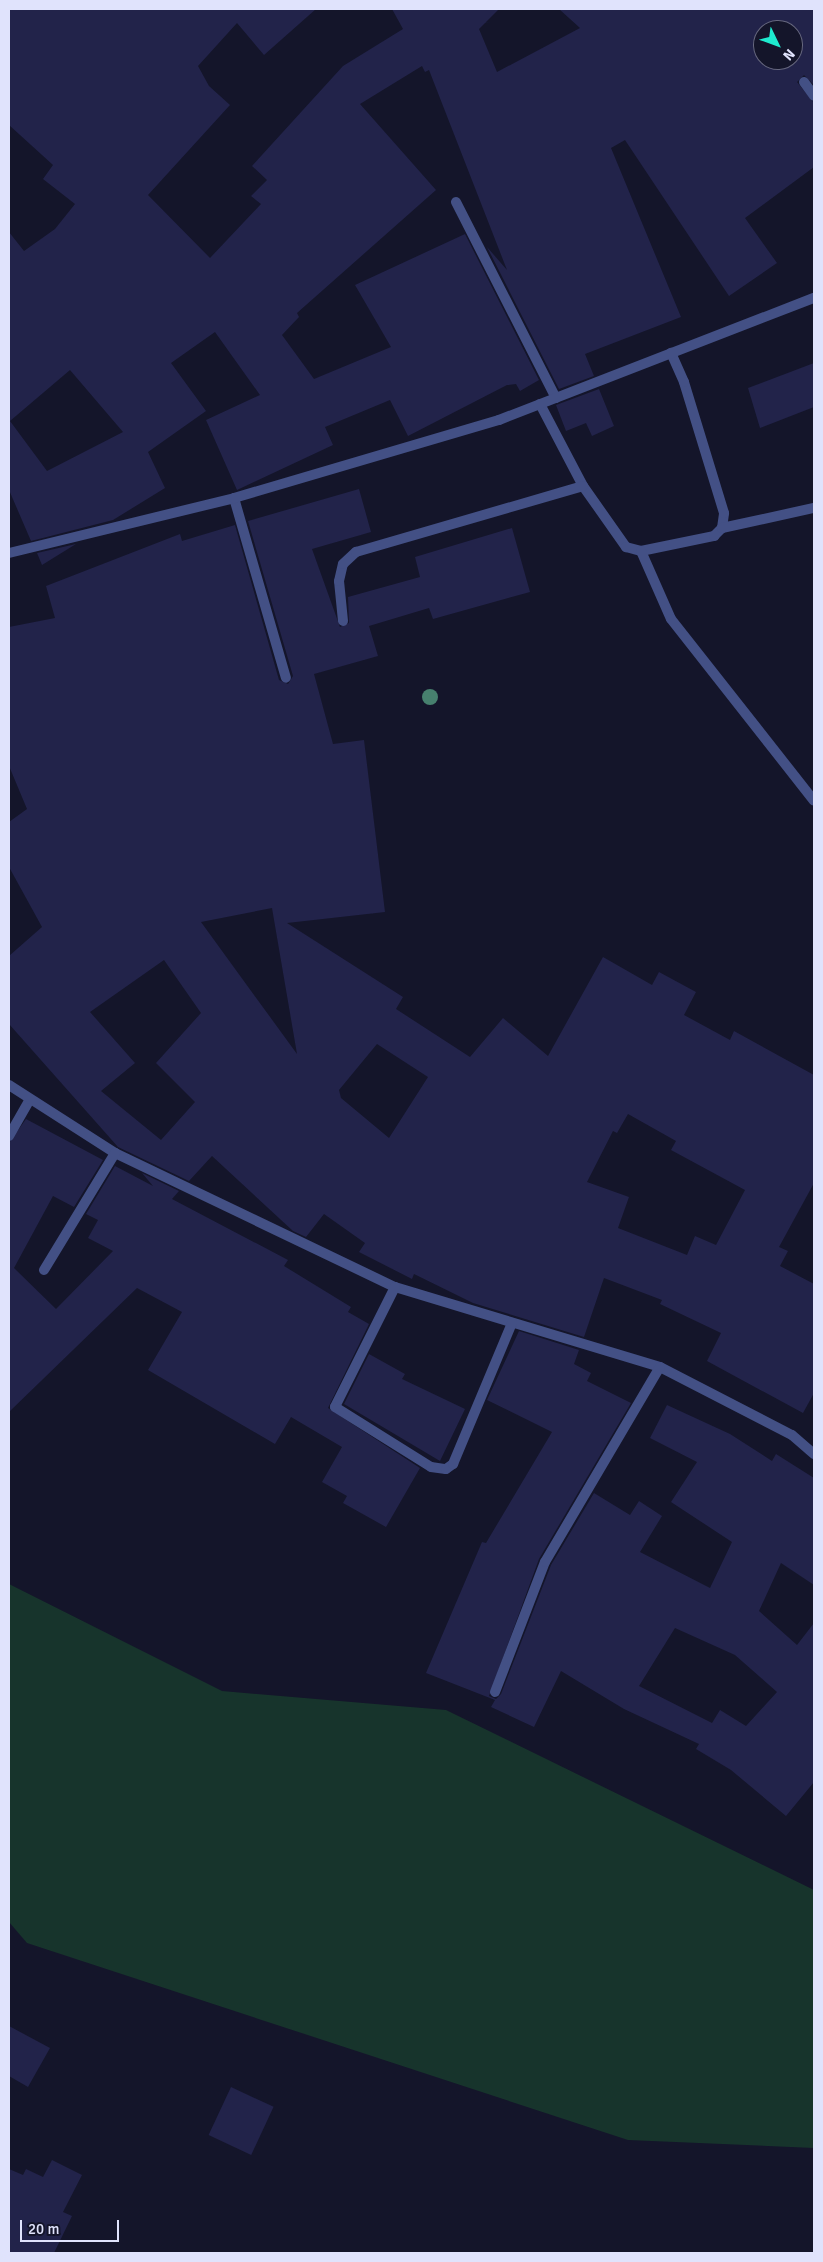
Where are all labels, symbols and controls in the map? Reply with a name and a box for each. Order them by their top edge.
north arrow [753,20,803,70]
text: N [779,45,798,64]
scale bar [22,2210,121,2242]
text: 20 m [28,2220,59,2238]

